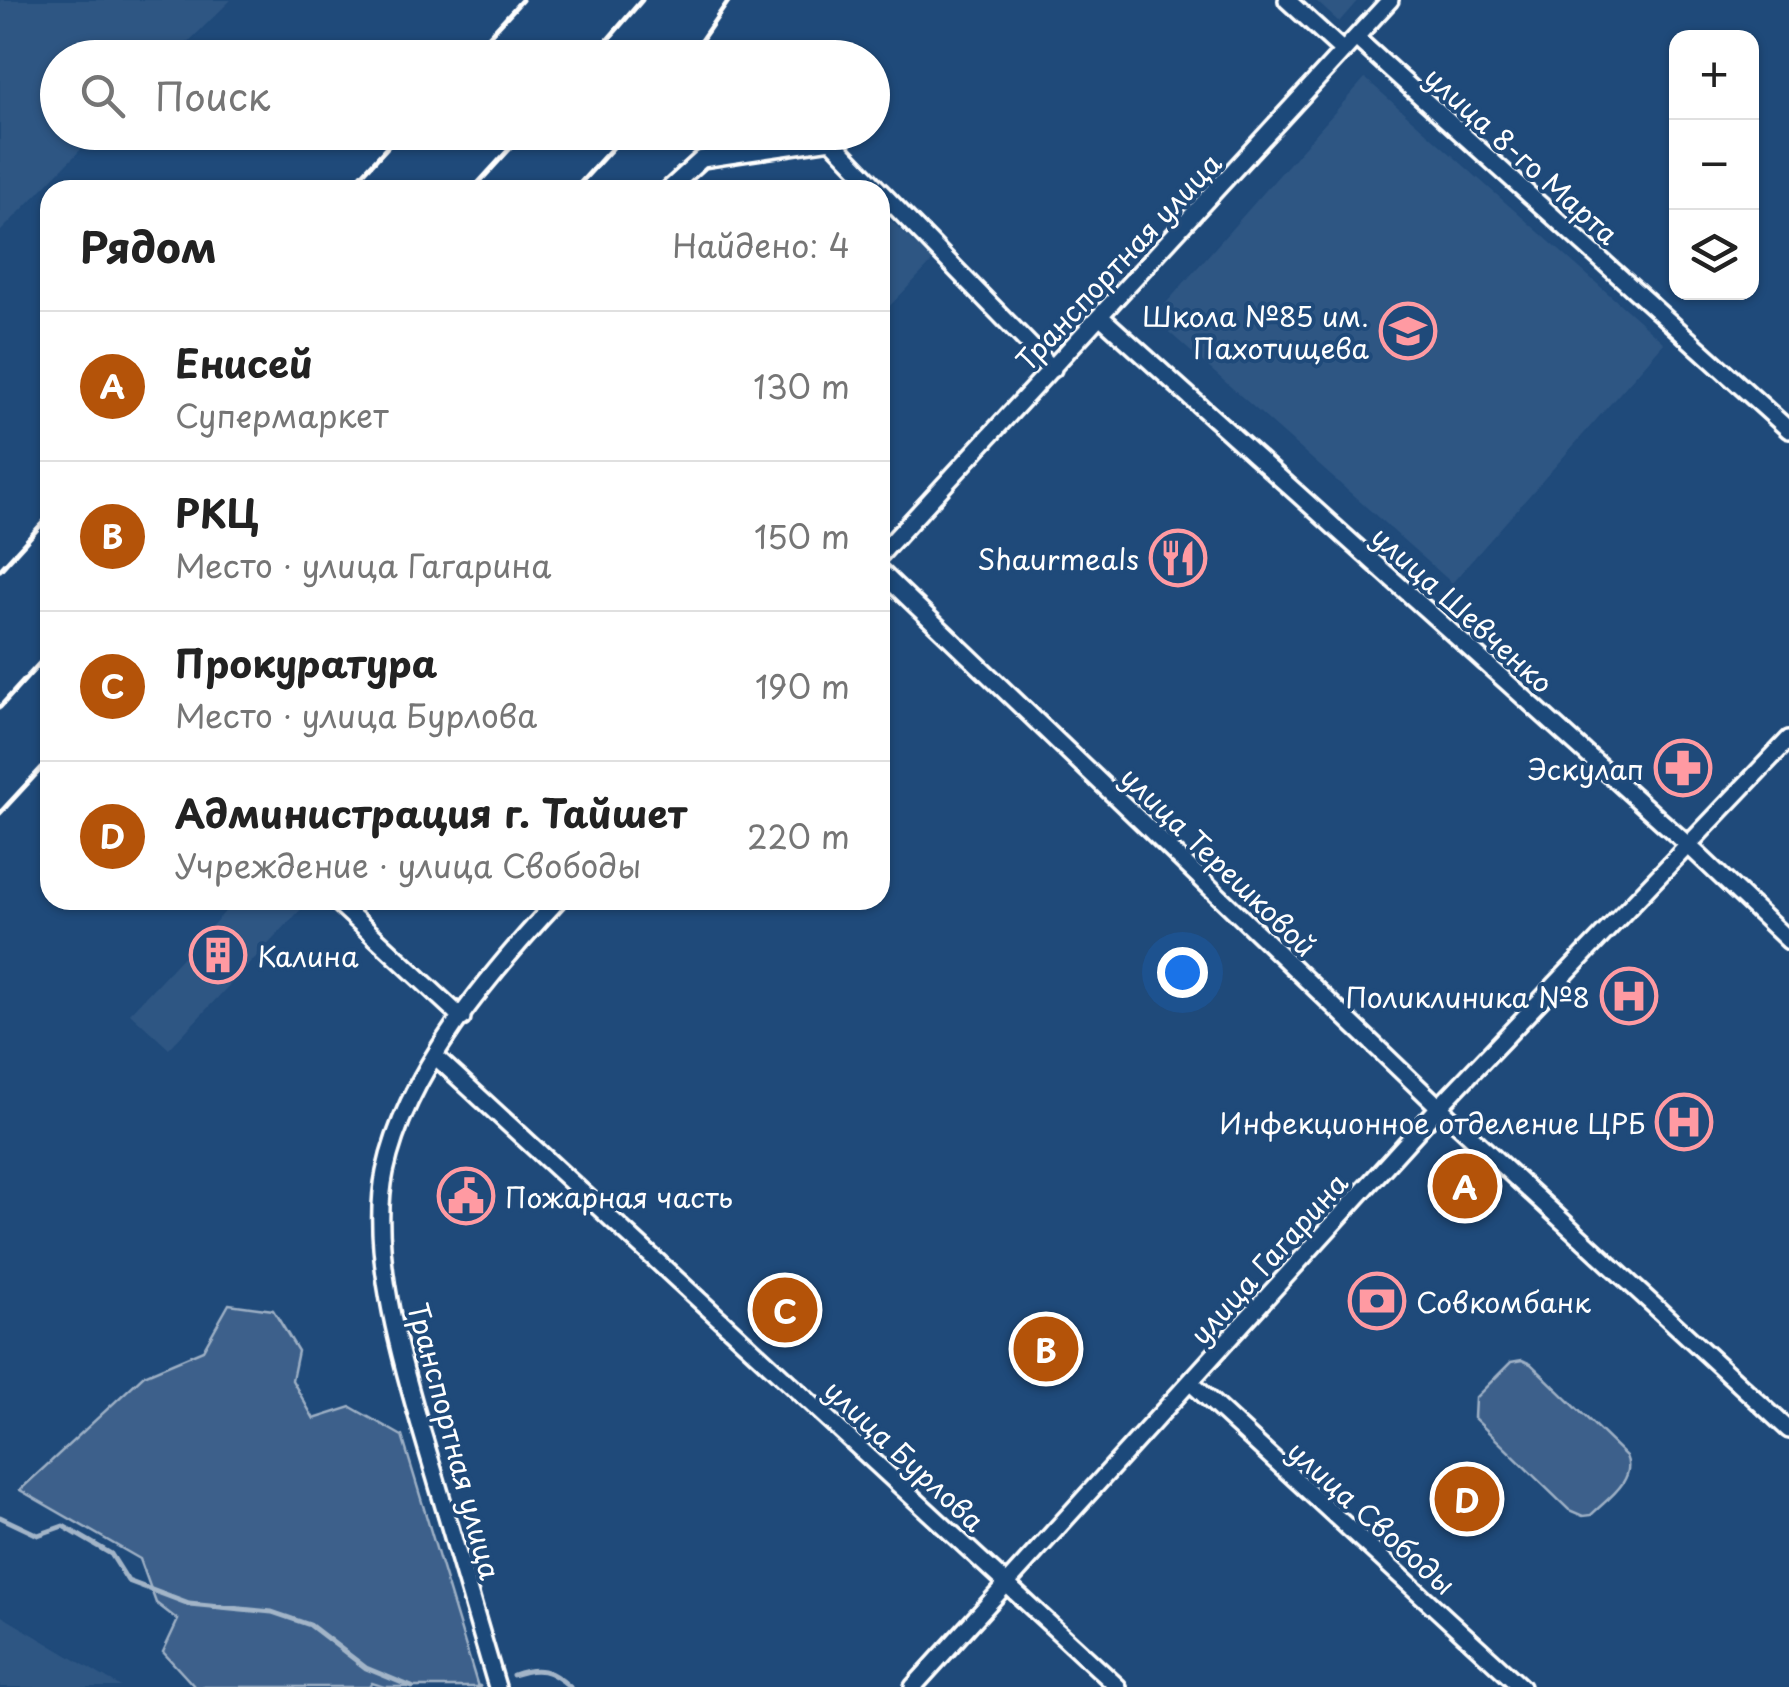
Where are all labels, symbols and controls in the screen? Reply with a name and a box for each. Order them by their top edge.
map controls [1669,30,1759,300]
button: + [1669,30,1759,120]
search box [40,40,890,150]
street label: улица 8-го Марта [1415,56,1629,255]
text: Поиск [155,67,270,124]
icon: search [75,68,130,123]
button: − [1669,120,1759,210]
street label: Транспортная улица [1005,142,1231,380]
button: layers [1669,210,1759,300]
text: Рядом [80,214,217,277]
text: Найдено: 4 [672,221,850,269]
place label: Школа №85 им. Пахотищева [1142,294,1370,369]
school or university icon: Школа №85 им. Пахотищева [1378,301,1438,361]
text: Енисей [175,334,313,391]
text: A [100,362,125,410]
text: 130 m [753,362,850,410]
text: Супермаркет [175,391,389,439]
text: РКЦ [175,484,259,541]
text: B [102,512,123,560]
text: 150 m [754,512,850,560]
street label: улица Шевченко [1362,515,1564,703]
restaurant icon: Shaurmeals [1148,528,1208,588]
place label: Shaurmeals [977,537,1139,580]
text: Место · улица Гагарина [175,541,551,589]
text: Прокуратура [175,634,437,691]
text: C [100,662,125,710]
text: 190 m [755,662,850,710]
text: Место · улица Бурлова [175,691,537,739]
pharmacy icon: Эскулап [1653,738,1713,798]
place label: Эскулап [1527,747,1644,790]
street label: улица Терешковой [1111,756,1327,966]
text: Администрация г. Тайшет [175,784,687,841]
text: D [100,812,125,860]
text: 220 m [747,812,850,860]
text: Учреждение · улица Свободы [175,841,641,889]
building icon: Калина [188,925,248,985]
place label: Калина [257,934,359,977]
your location [1157,947,1208,998]
hospital icon: Поликлиника №8 [1599,966,1659,1026]
place label: Поликлиника №8 [1345,975,1590,1018]
hospital icon: Инфекционное отделение ЦРБ [1654,1092,1714,1152]
place label: Инфекционное отделение ЦРБ [1219,1101,1645,1144]
pin: A [1432,1148,1498,1224]
street label: улица Гагарина [1179,1162,1357,1354]
public building icon: Пожарная часть [436,1166,496,1226]
place label: Пожарная часть [505,1175,733,1218]
bank icon: Совкомбанк [1347,1271,1407,1331]
pin: C [752,1272,818,1348]
place label: Совкомбанк [1416,1280,1591,1323]
street label: Транспортная улица [397,1298,513,1584]
pin: B [1014,1312,1078,1386]
street label: улица Бурлова [815,1369,995,1541]
street label: улица Свободы [1278,1430,1466,1604]
pin: D [1434,1462,1500,1536]

